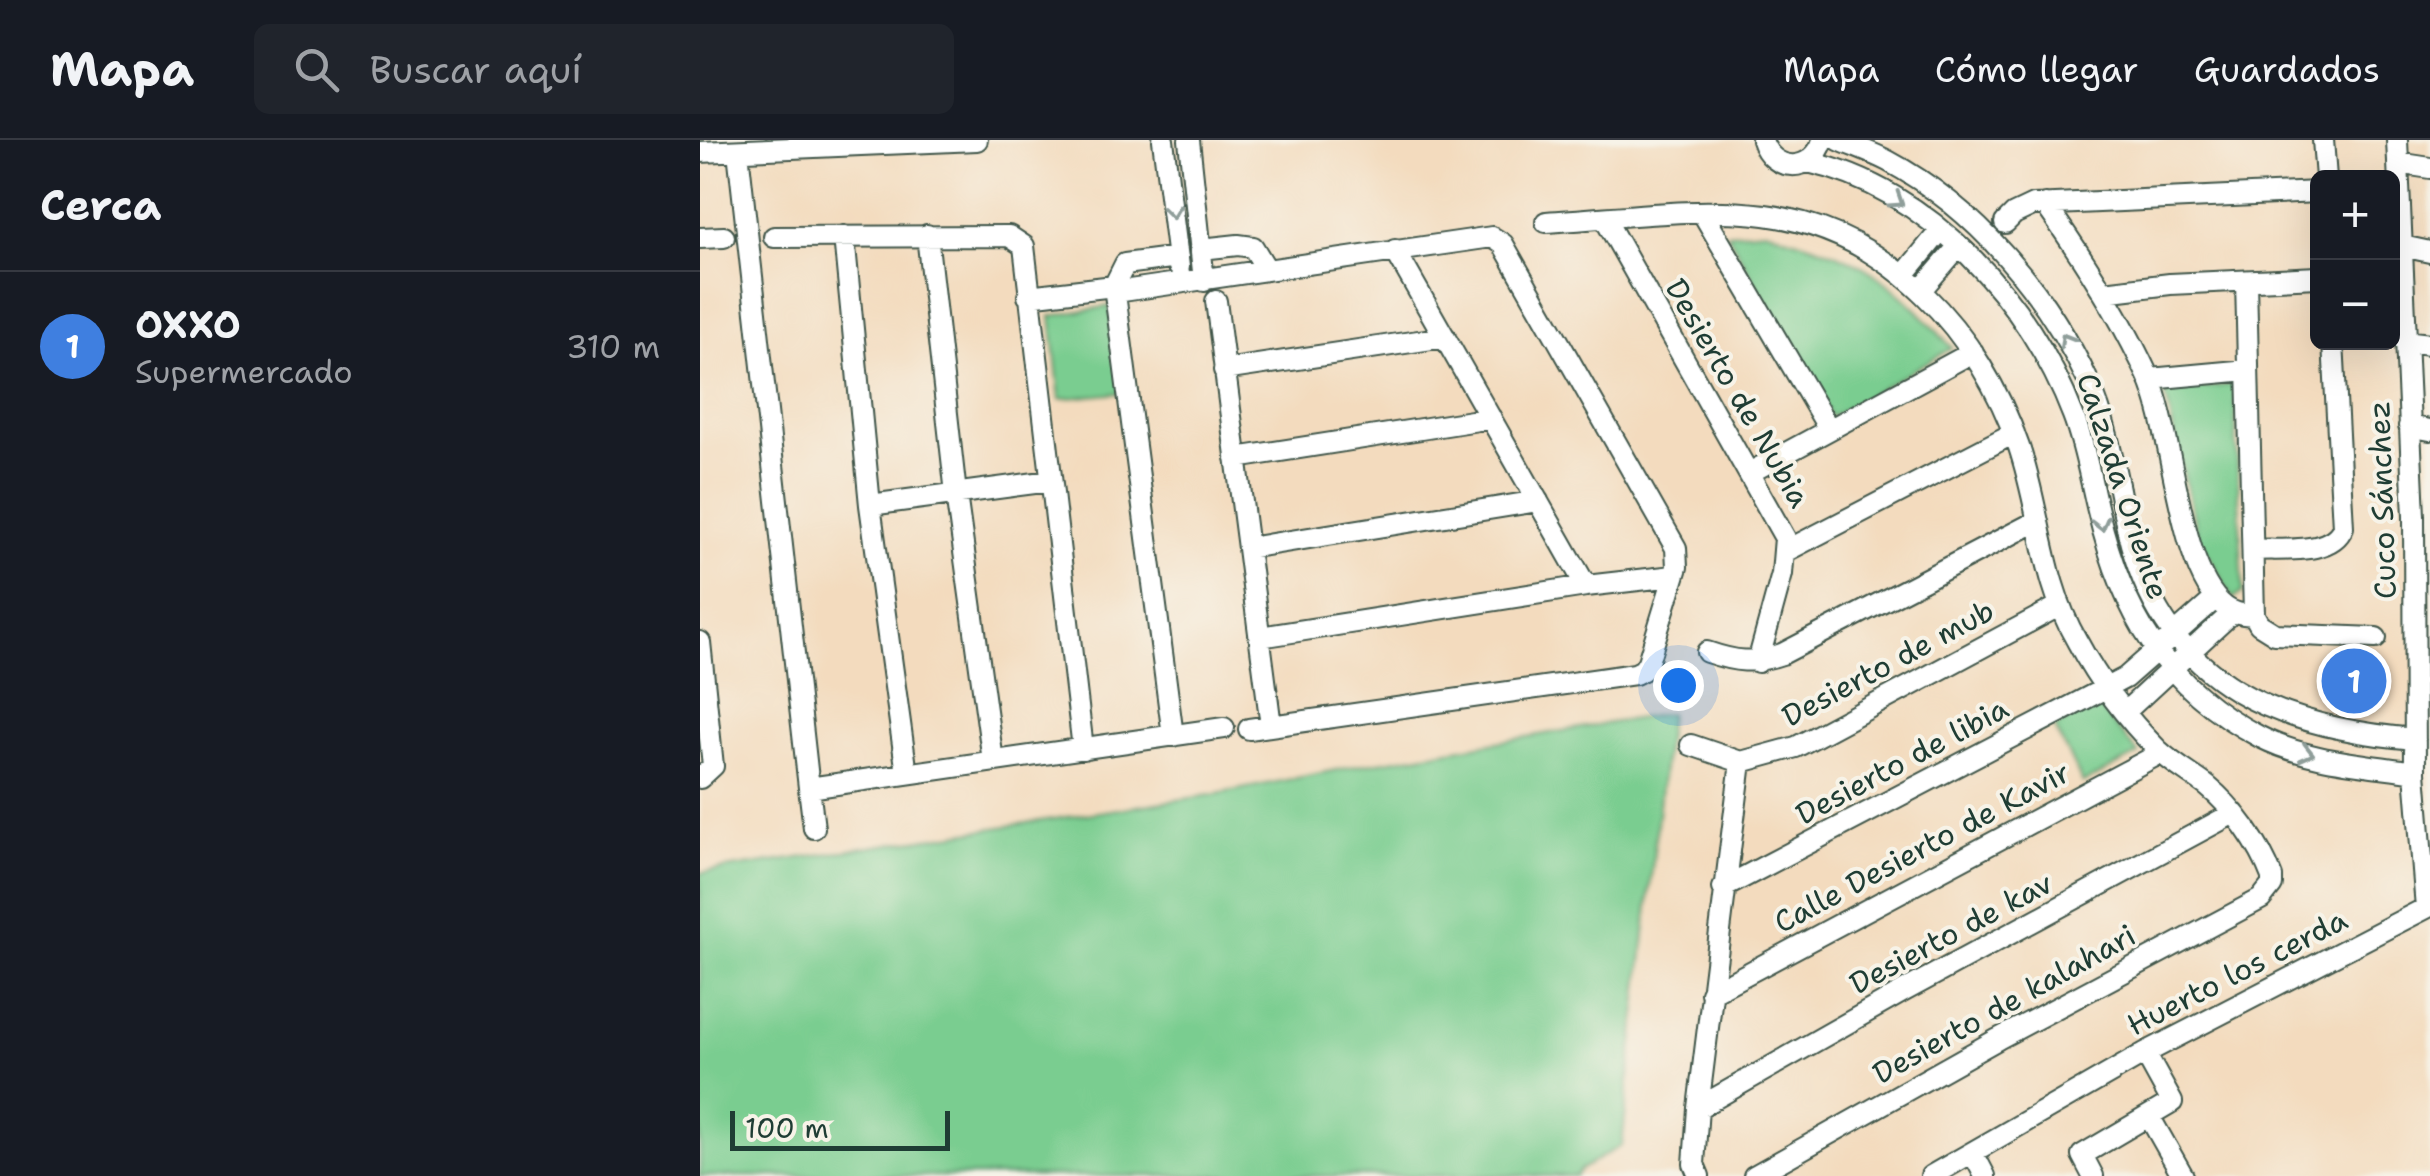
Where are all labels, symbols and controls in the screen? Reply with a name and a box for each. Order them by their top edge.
search box [254,24,954,114]
text: Mapa [50,37,194,101]
icon: search [289,42,344,97]
text: Buscar aquí [369,44,582,95]
text: Mapa [1783,46,1880,93]
text: Cómo llegar [1935,46,2139,93]
text: Guardados [2194,46,2380,93]
map controls [2310,170,2400,350]
button: + [2310,170,2400,260]
text: Cerca [40,177,161,233]
one-way arrow [1886,188,1904,207]
one-way arrow [1161,204,1182,220]
button: − [2310,260,2400,350]
street label: Desierto de Nubia [1656,271,1820,515]
text: OXXO [135,299,241,350]
text: 1 [65,325,80,368]
text: 310 m [566,325,660,368]
one-way arrow [2058,333,2078,351]
text: Supermercado [135,350,353,393]
street label: Calzada Oriente [2067,368,2179,604]
street label: Cuco Sánchez [2358,400,2406,600]
one-way arrow [2089,515,2110,532]
street label: Desierto de mub [1775,590,2001,736]
pin: 1 [2322,644,2386,718]
your location [1653,660,1704,711]
street label: Desierto de libia [1789,688,2016,834]
one-way arrow [2298,741,2315,762]
street label: Calle Desierto de Kavir [1767,751,2077,943]
street label: Desierto de kav [1842,862,2060,1004]
street label: Huerto los cerda [2120,899,2354,1045]
street label: Desierto de kalahari [1865,915,2143,1093]
scale bar [730,1106,950,1150]
text: 100 m [745,1109,829,1147]

